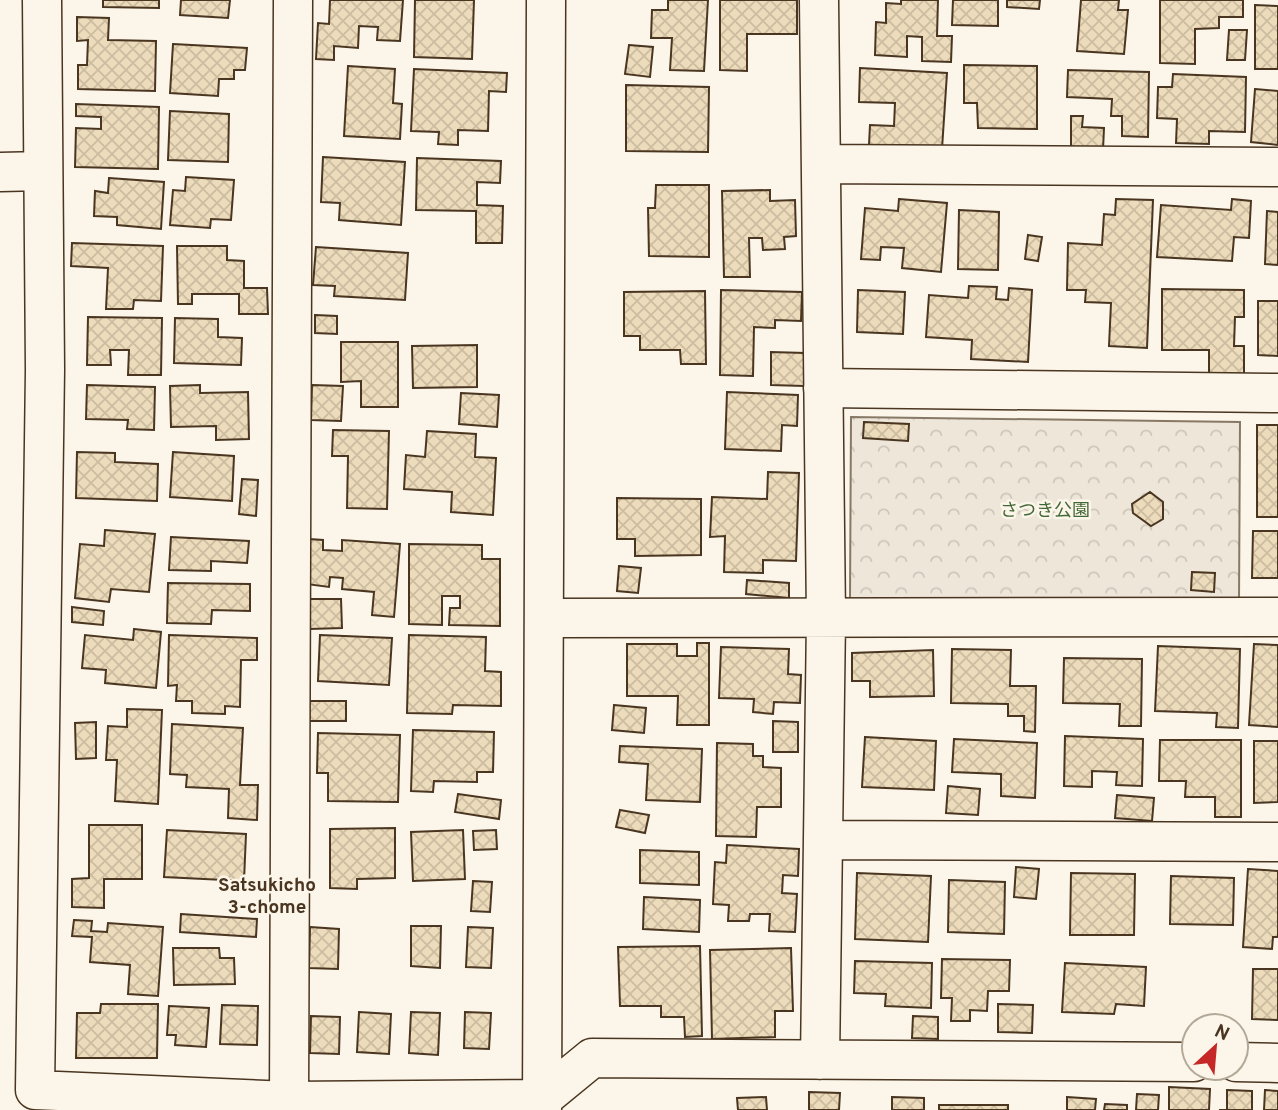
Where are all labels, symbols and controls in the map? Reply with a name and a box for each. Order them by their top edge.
park label: さつき公園 [1000,500,1090,523]
district label: Satsukicho 3-chome [218,874,316,920]
north arrow [1180,1012,1250,1082]
text: N [1210,1020,1233,1047]

